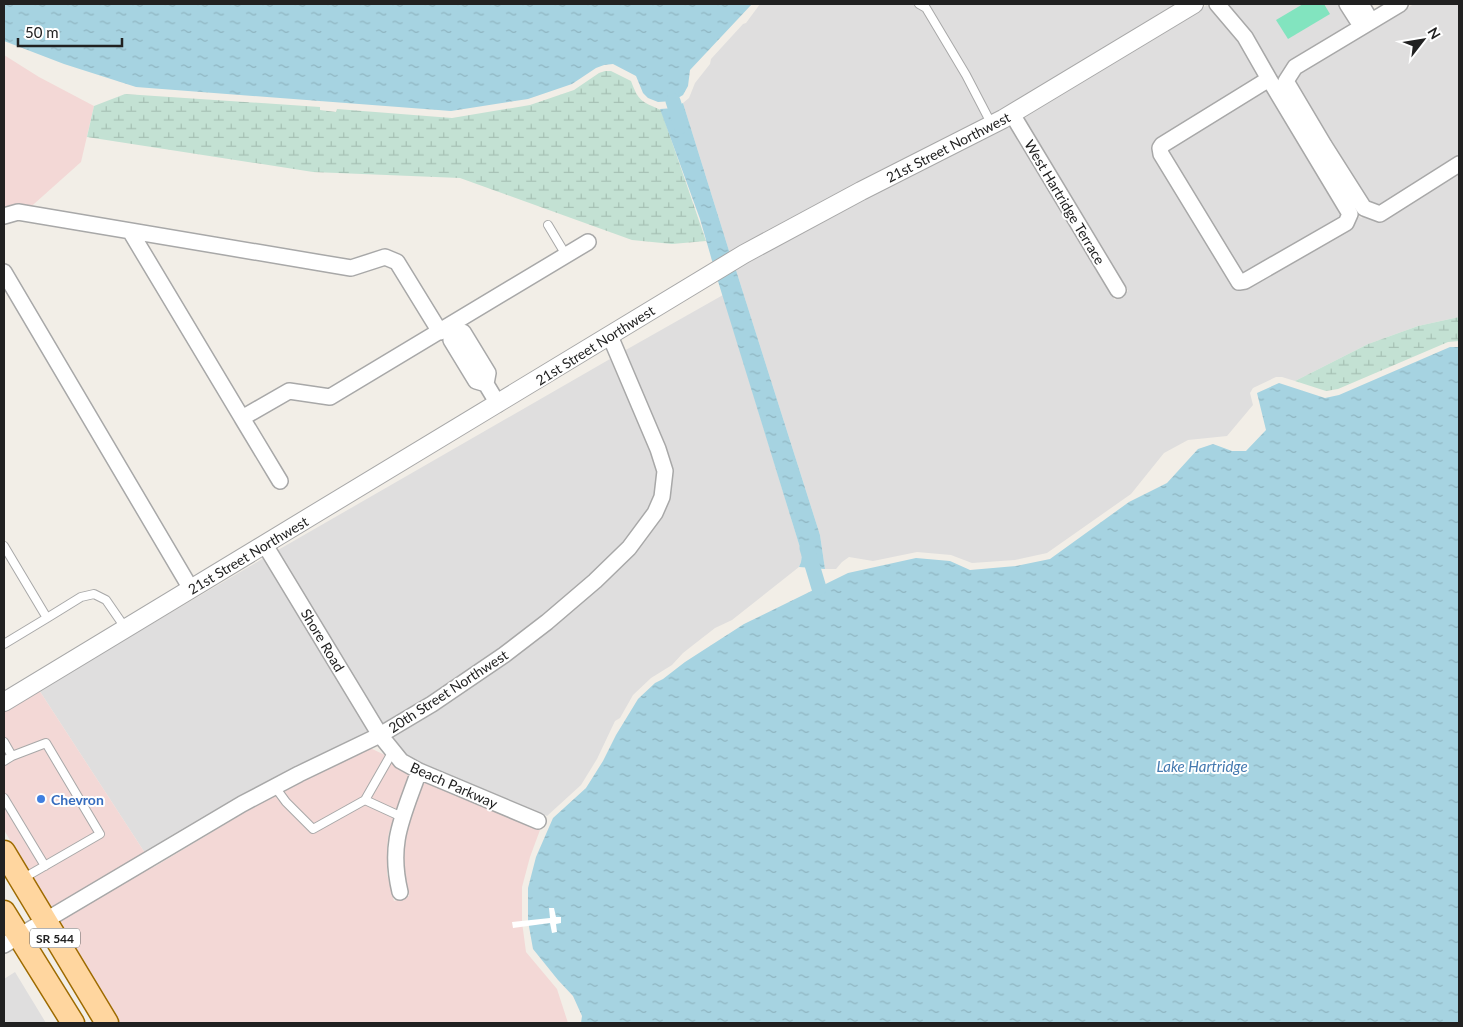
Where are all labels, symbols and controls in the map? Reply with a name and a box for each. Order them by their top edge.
scale bar [18,15,121,47]
north arrow [1398,15,1448,65]
text: 50 m [25,23,59,41]
text: N [1425,24,1445,42]
street label: 21st Street Northwest [883,108,1013,186]
street label: West Hartridge Terrace [1021,137,1109,267]
street label: 21st Street Northwest [532,301,658,389]
street label: 21st Street Northwest [185,512,311,598]
street label: Shore Road [298,606,348,674]
street label: 20th Street Northwest [385,646,511,736]
water label: Lake Hartridge [1156,757,1248,775]
street label: Beach Parkway [408,758,501,812]
place label: Chevron [51,791,104,808]
marker: Chevron [35,793,47,805]
road number: SR 544 [30,928,80,948]

